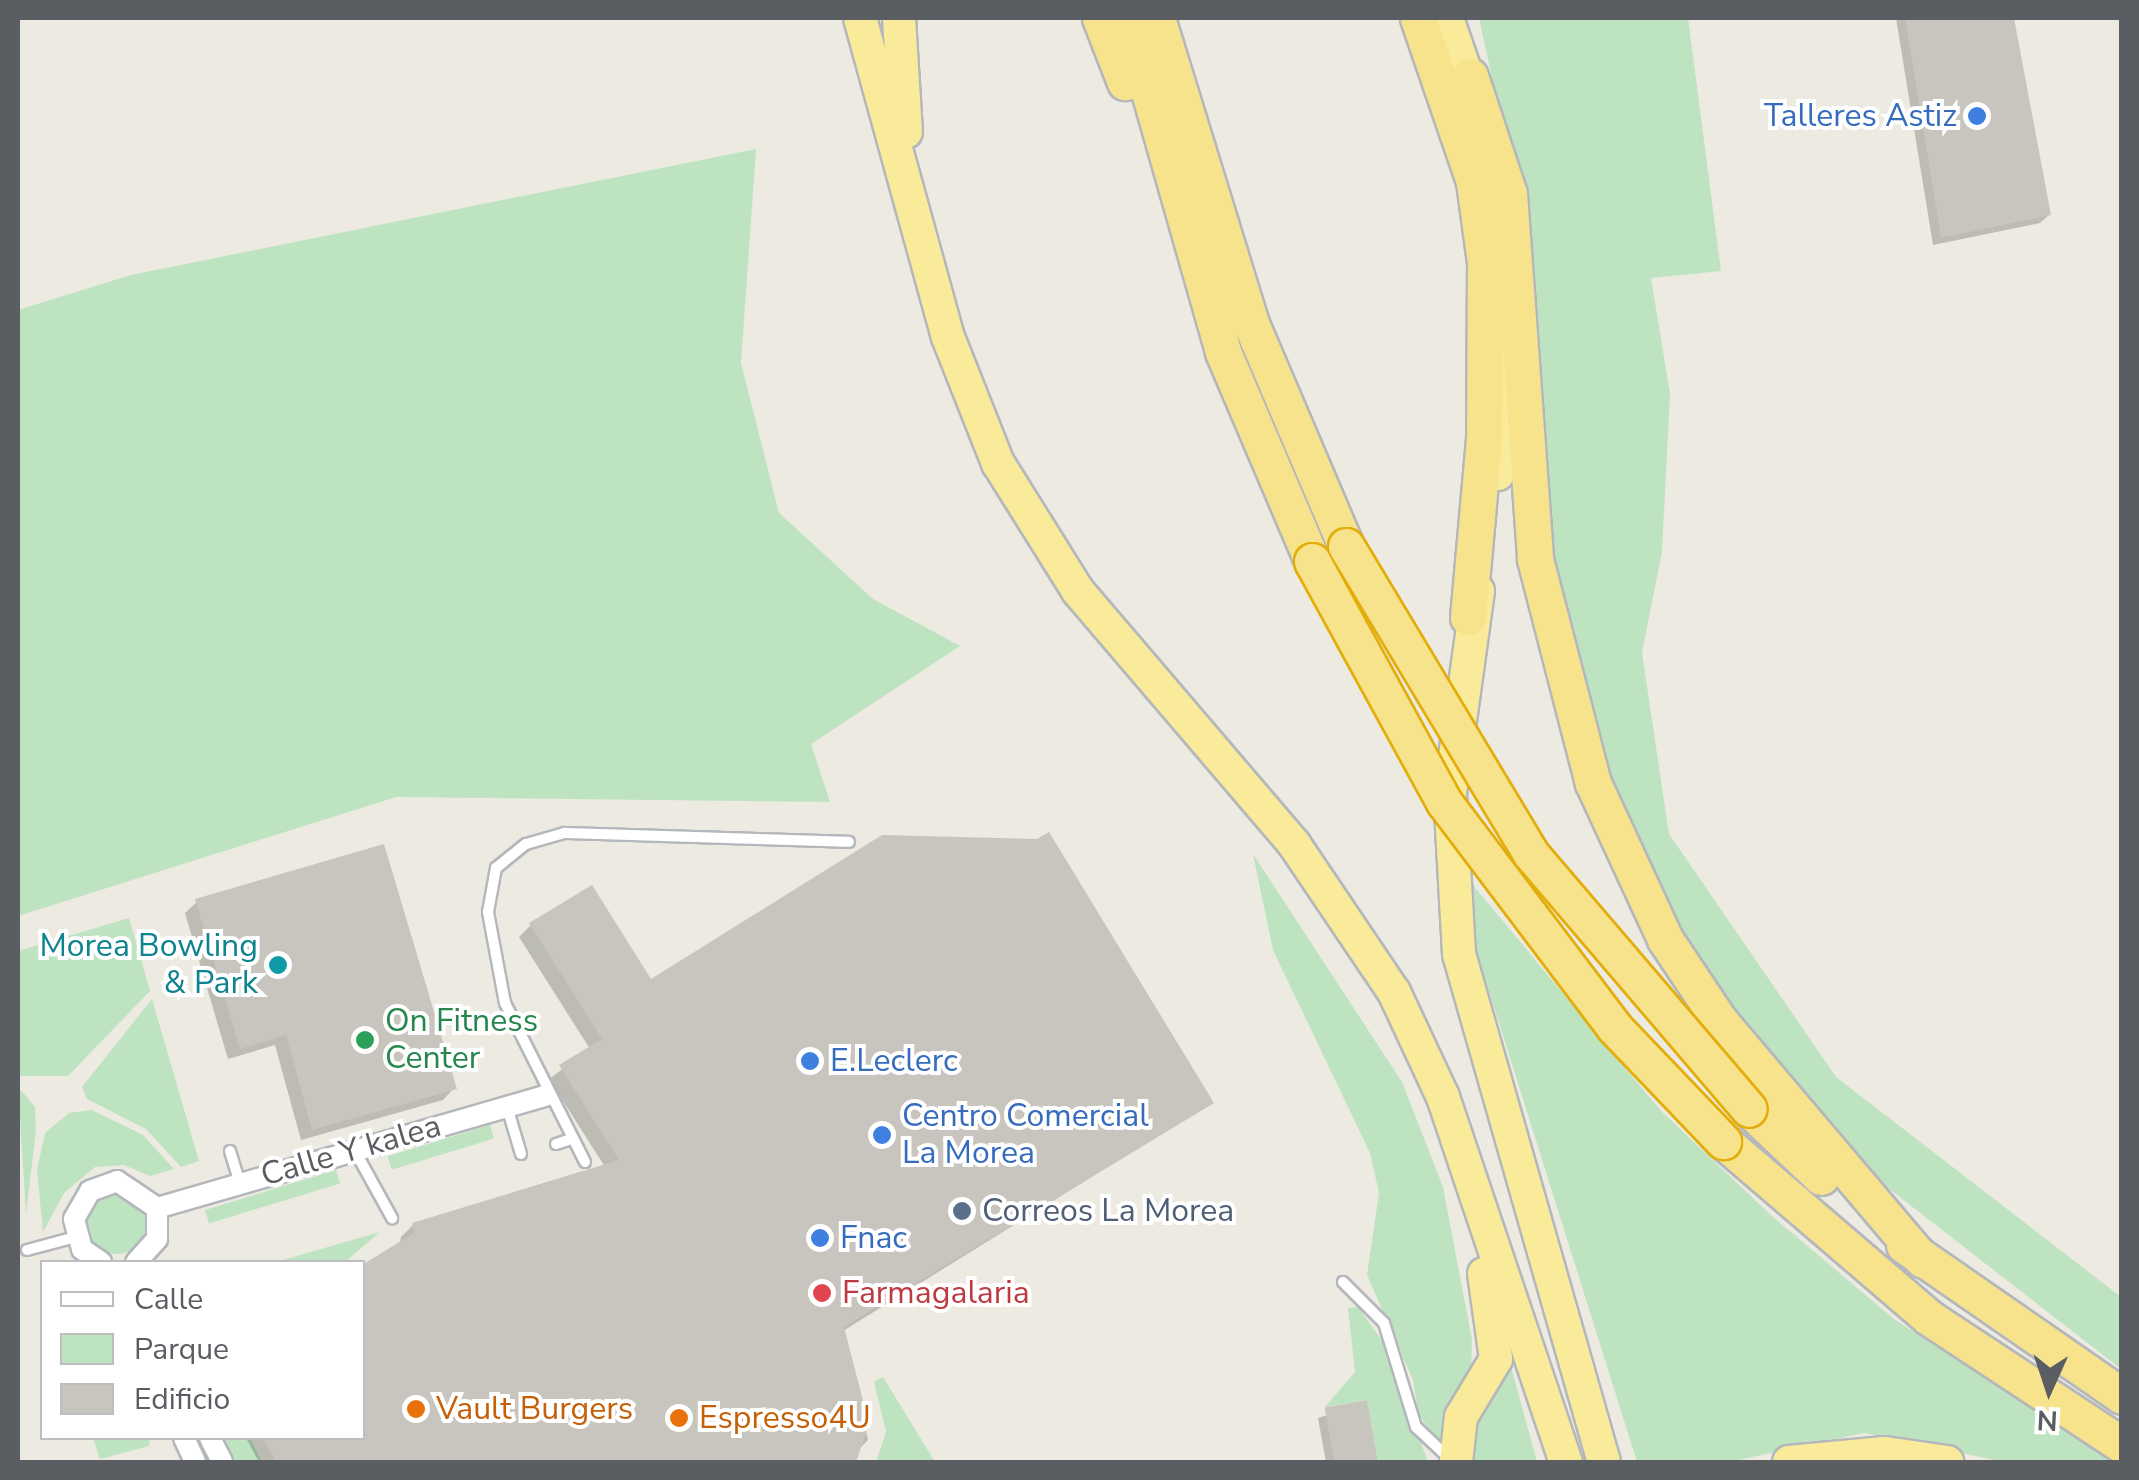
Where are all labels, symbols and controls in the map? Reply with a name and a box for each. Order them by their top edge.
place label: Talleres Astiz [1764,97,1957,135]
marker: Talleres Astiz [1966,105,1988,127]
place label: Morea Bowling & Park [39,928,258,1003]
marker: Morea Bowling & Park [267,954,289,976]
place label: On Fitness Center [385,1003,538,1078]
marker: On Fitness Center [354,1029,376,1051]
place label: E.Leclerc [830,1042,958,1080]
marker: E.Leclerc [799,1050,821,1072]
place label: Centro Comercial La Morea [902,1098,1149,1173]
street label: Calle Y kalea [257,1107,445,1195]
marker: Centro Comercial La Morea [871,1124,893,1146]
place label: Correos La Morea [982,1192,1234,1230]
marker: Correos La Morea [951,1200,973,1222]
place label: Fnac [840,1219,907,1257]
marker: Fnac [809,1227,831,1249]
legend [40,1260,365,1440]
place label: Farmagalaria [842,1274,1030,1312]
text: Calle [134,1279,203,1320]
marker: Farmagalaria [811,1282,833,1304]
text: Parque [134,1329,229,1370]
north arrow [1999,1340,2099,1440]
text: Edificio [134,1379,230,1420]
place label: Vault Burgers [436,1390,633,1428]
marker: Vault Burgers [405,1398,427,1420]
place label: Espresso4U [699,1399,871,1437]
text: N [2036,1400,2059,1439]
marker: Espresso4U [668,1407,690,1429]

